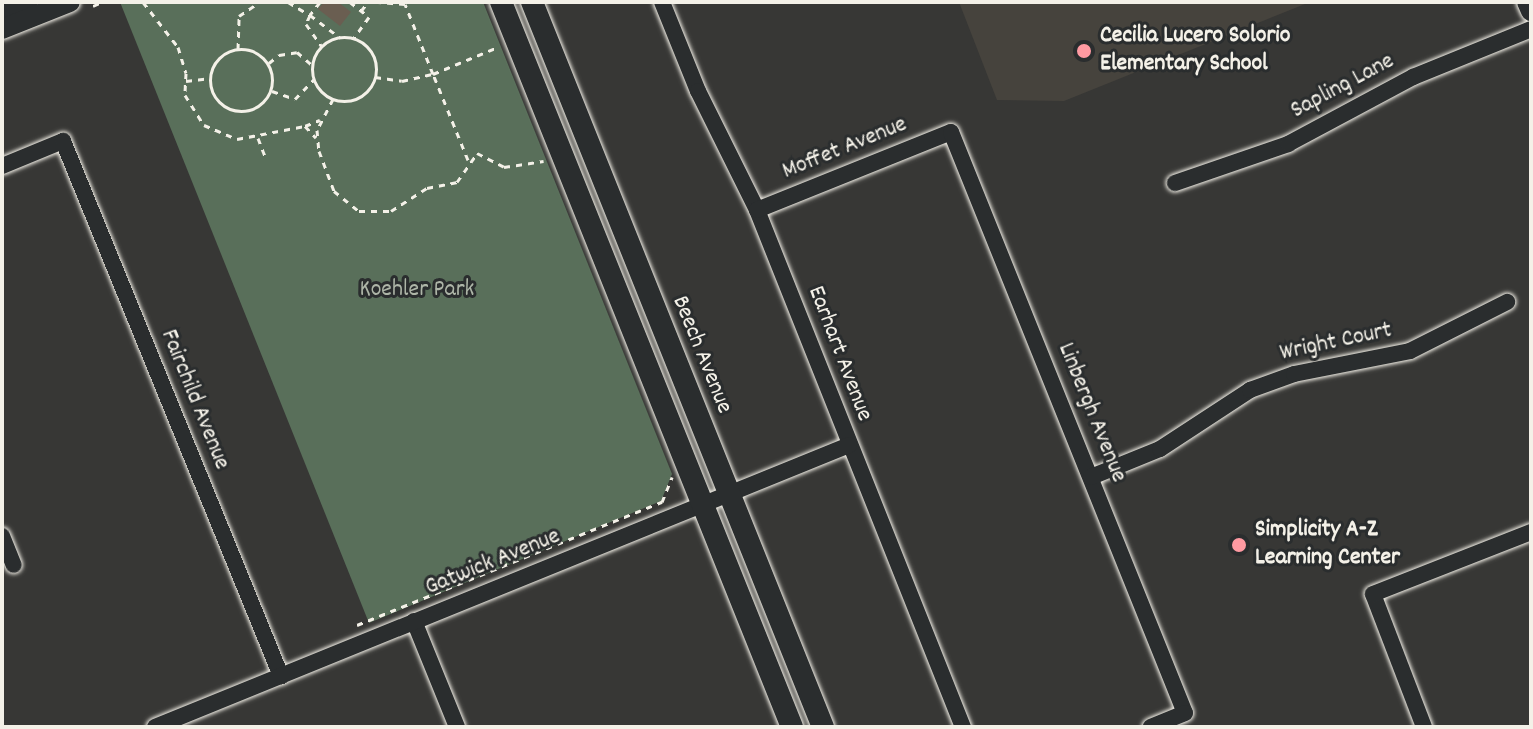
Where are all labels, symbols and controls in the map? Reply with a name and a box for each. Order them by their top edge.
place label: Cecilia Lucero Solorio Elementary School [1100,23,1290,79]
marker: Cecilia Lucero Solorio Elementary School [1075,42,1093,60]
street label: Sapling Lane [1286,48,1400,126]
street label: Moffet Avenue [779,111,911,187]
park label: Koehler Park [360,277,474,305]
street label: Earhart Avenue [800,282,878,426]
street label: Beech Avenue [664,292,738,418]
street label: Wright Court [1277,317,1395,369]
street label: Fairchild Avenue [153,326,235,474]
street label: Linbergh Avenue [1050,339,1132,487]
place label: Simplicity A-Z Learning Center [1255,517,1400,573]
street label: Gatwick Avenue [421,523,565,603]
marker: Simplicity A-Z Learning Center [1230,536,1248,554]

